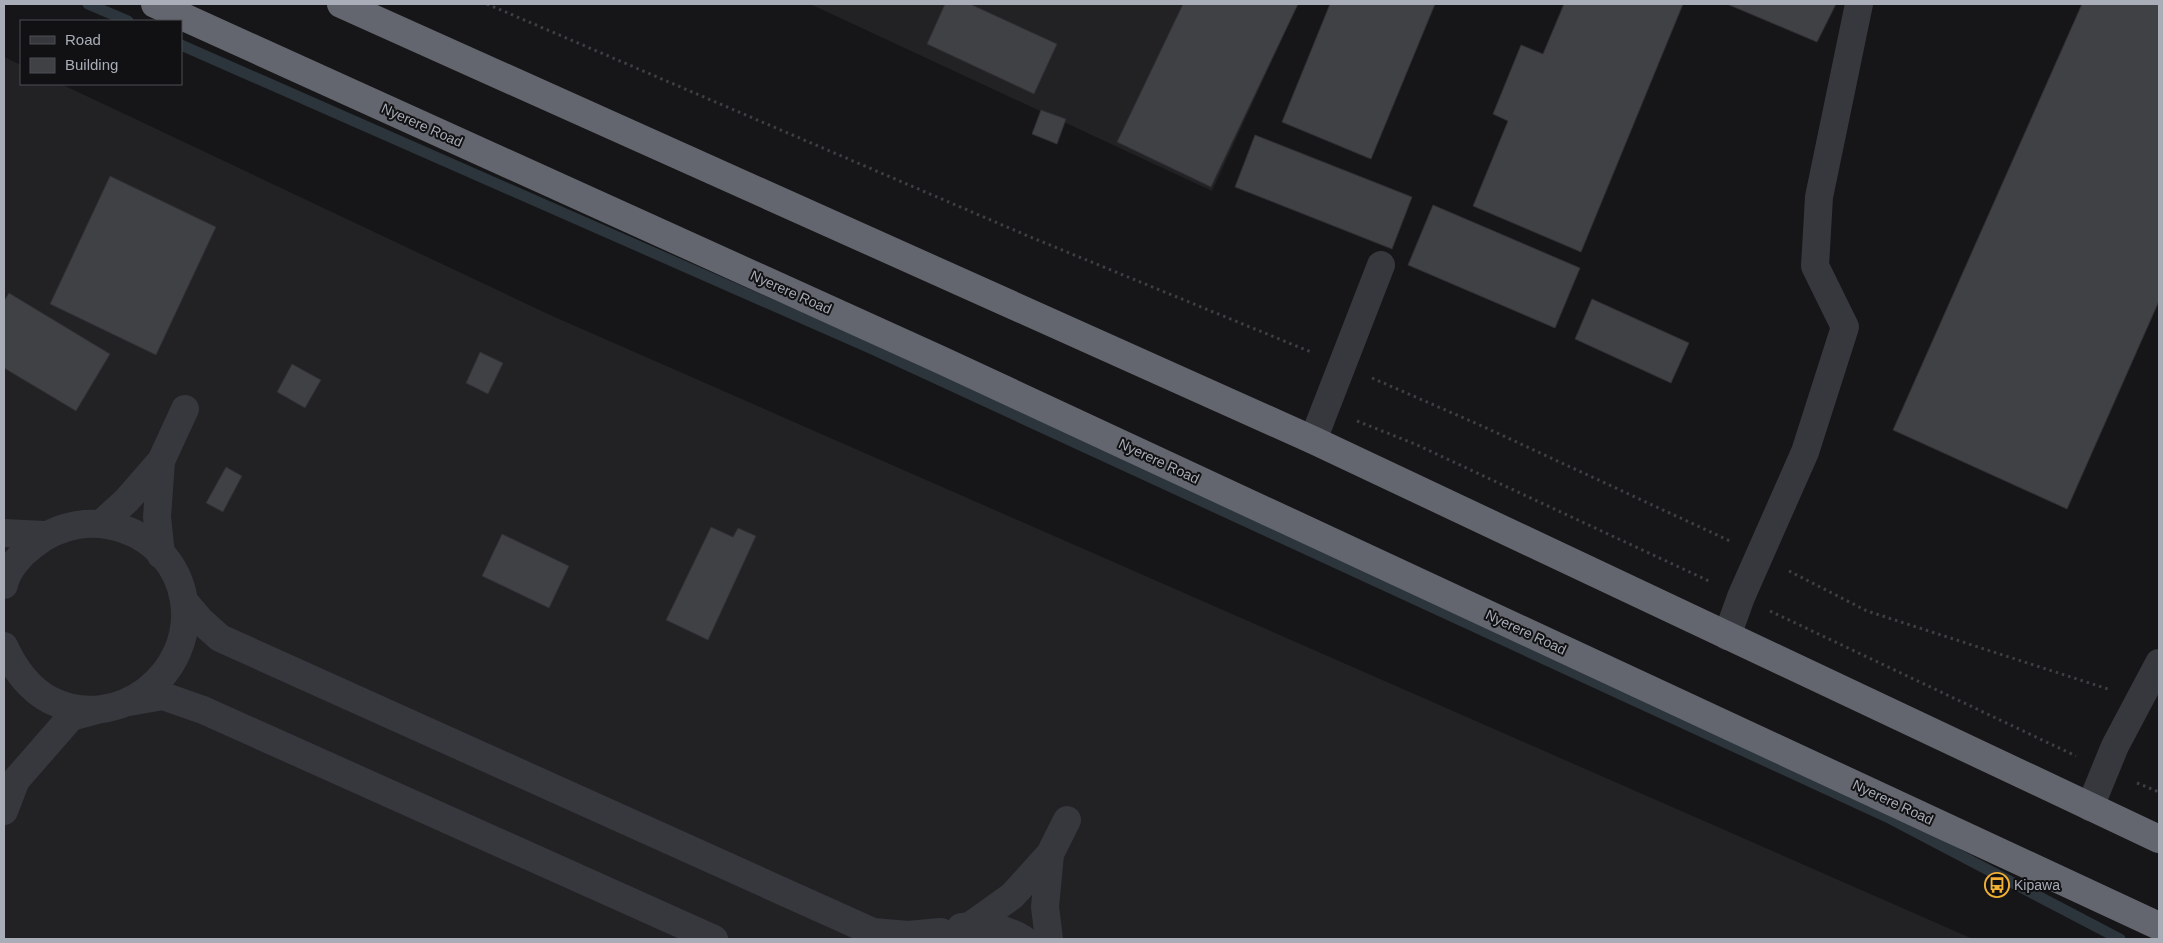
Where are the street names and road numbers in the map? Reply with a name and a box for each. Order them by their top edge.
street label: Nyerere Road [379,100,465,150]
street label: Nyerere Road [748,267,834,317]
street label: Nyerere Road [1116,435,1202,487]
street label: Nyerere Road [1483,606,1569,658]
street label: Nyerere Road [1850,776,1936,828]

